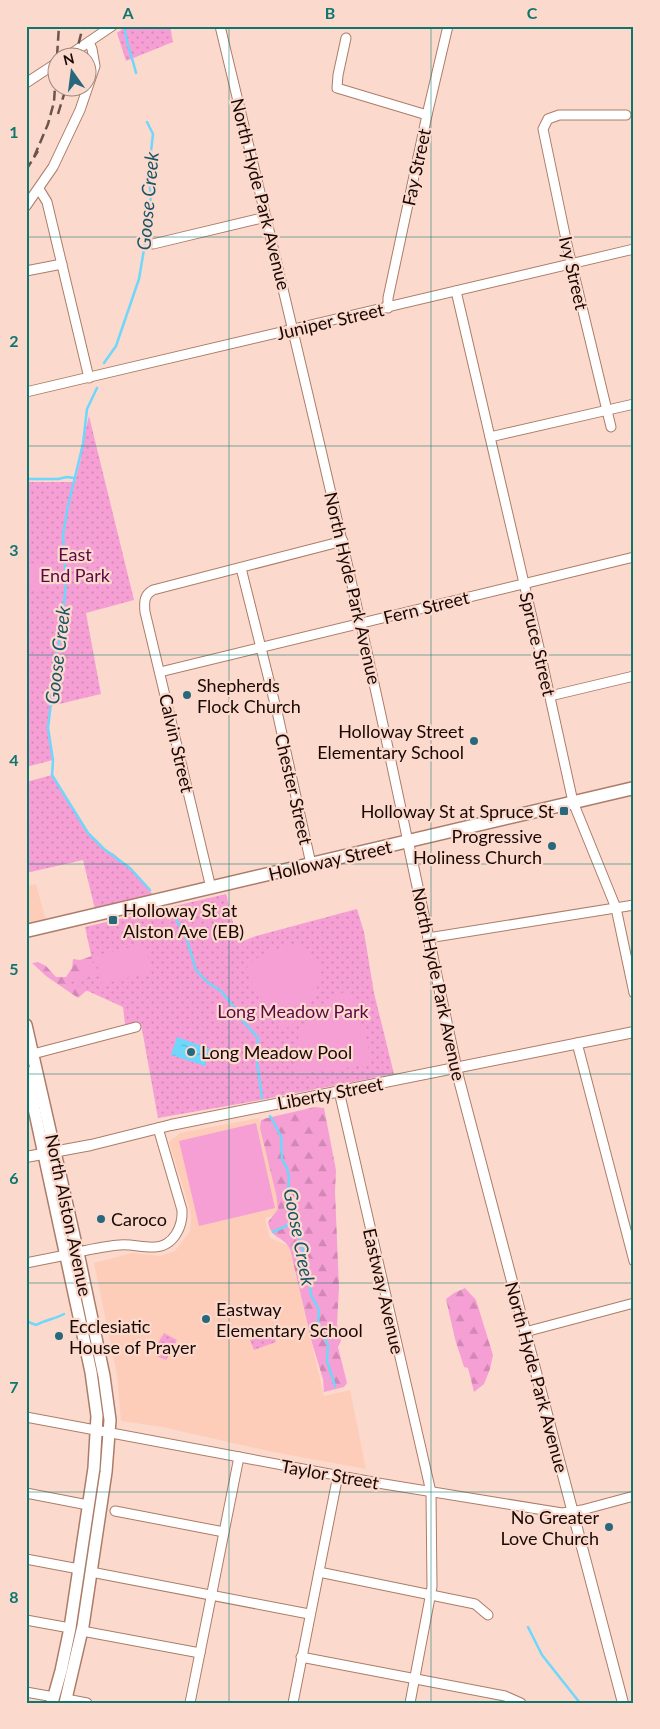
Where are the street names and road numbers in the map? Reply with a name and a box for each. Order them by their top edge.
street label: North Hyde Park Avenue [227,96,295,292]
street label: Fay Street [397,126,435,208]
street label: Ivy Street [555,234,593,313]
street label: Juniper Street [274,298,386,344]
street label: North Hyde Park Avenue [320,490,386,686]
street label: Fern Street [381,586,472,628]
street label: Spruce Street [515,590,561,699]
street label: Calvin Street [155,691,199,795]
street label: Chester Street [271,731,318,847]
street label: Holloway Street [266,835,394,885]
street label: North Hyde Park Avenue [408,885,470,1083]
street label: Liberty Street [275,1072,385,1114]
street label: North Alston Avenue [41,1132,97,1298]
street label: Eastway Avenue [359,1226,409,1356]
street label: North Hyde Park Avenue [501,1279,573,1475]
street label: Taylor Street [279,1455,381,1494]

